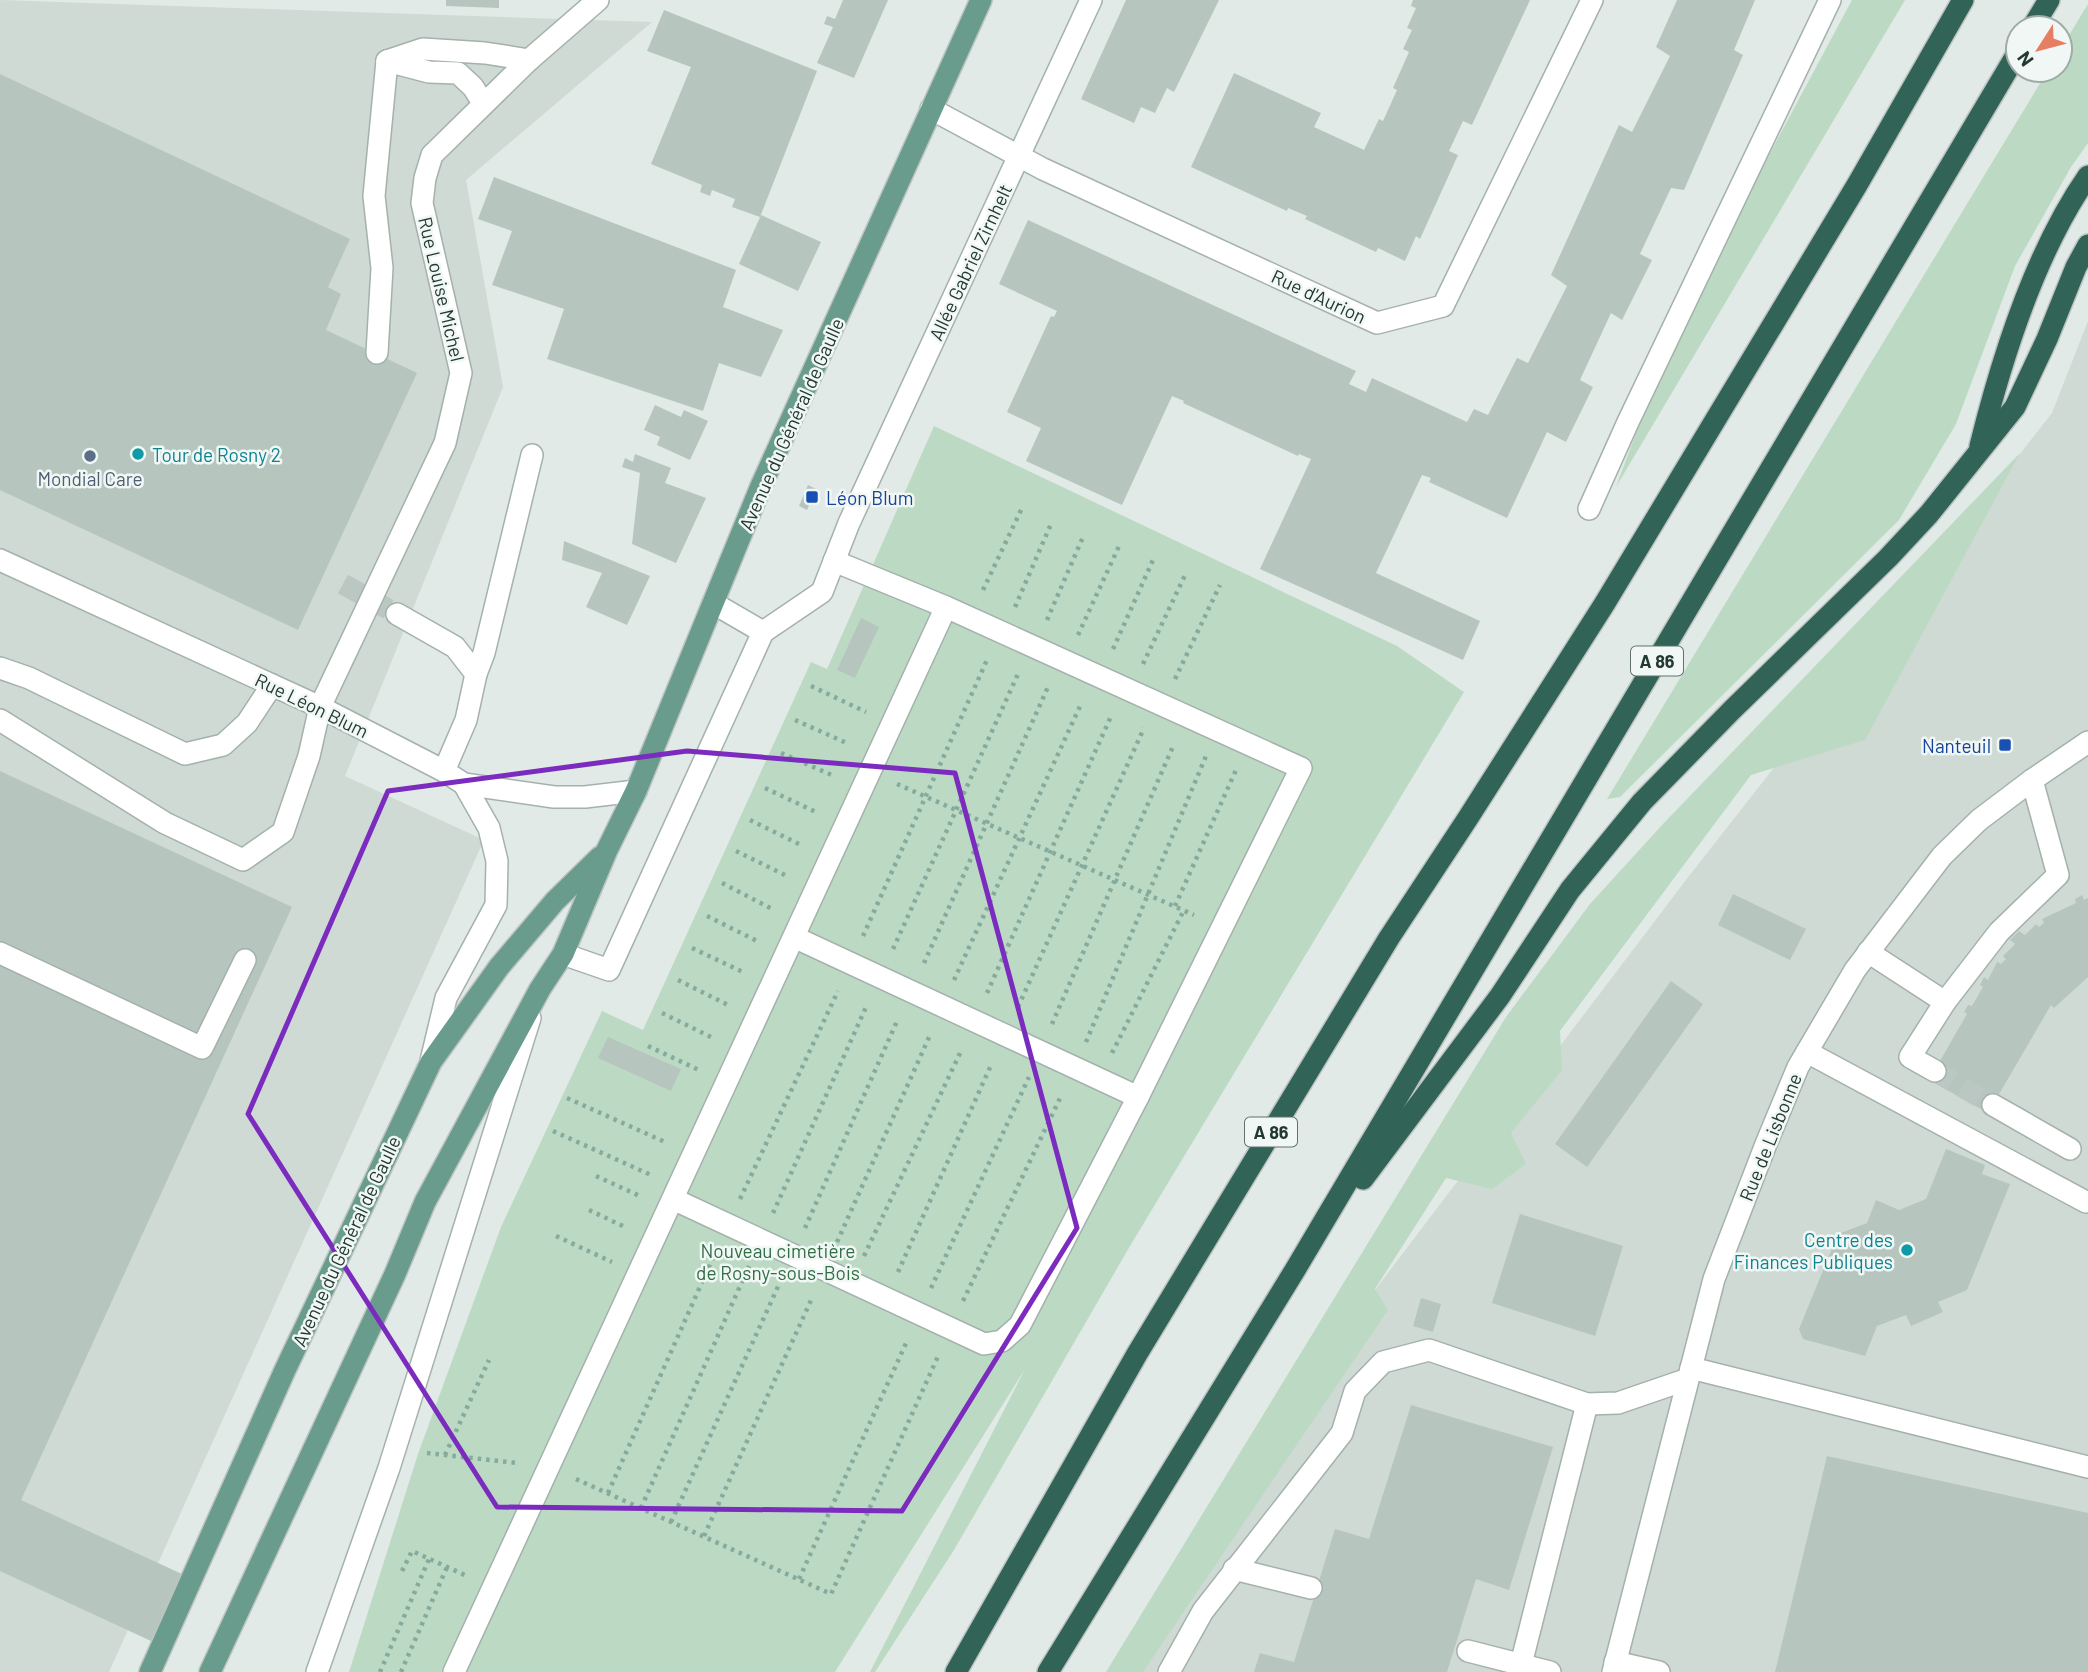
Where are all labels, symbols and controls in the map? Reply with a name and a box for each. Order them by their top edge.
north arrow [2004,14,2074,84]
text: N [2012,47,2038,71]
street label: Allée Gabriel Zirnhelt [924,180,1016,344]
street label: Rue Louise Michel [414,214,470,364]
street label: Rue d'Aurion [1268,264,1370,328]
street label: Avenue du Général de Gaulle [734,314,848,534]
place label: Tour de Rosny 2 [152,443,281,466]
marker: Tour de Rosny 2 [130,446,146,462]
marker: Mondial Care [82,448,98,464]
place label: Mondial Care [37,467,143,490]
place label: Léon Blum [826,486,914,509]
marker: Léon Blum [804,489,820,505]
road number: A 86 [1631,646,1683,676]
street label: Rue Léon Blum [252,668,372,742]
place label: Nanteuil [1922,734,1991,757]
marker: Nanteuil [1997,737,2013,753]
street label: Rue de Lisbonne [1734,1070,1806,1204]
road number: A 86 [1245,1118,1297,1147]
street label: Avenue du Général de Gaulle [287,1132,405,1350]
place label: Centre des Finances Publiques [1734,1228,1893,1273]
park label: Nouveau cimetière de Rosny-sous-Bois [696,1239,860,1284]
marker: Centre des Finances Publiques [1899,1242,1915,1258]

